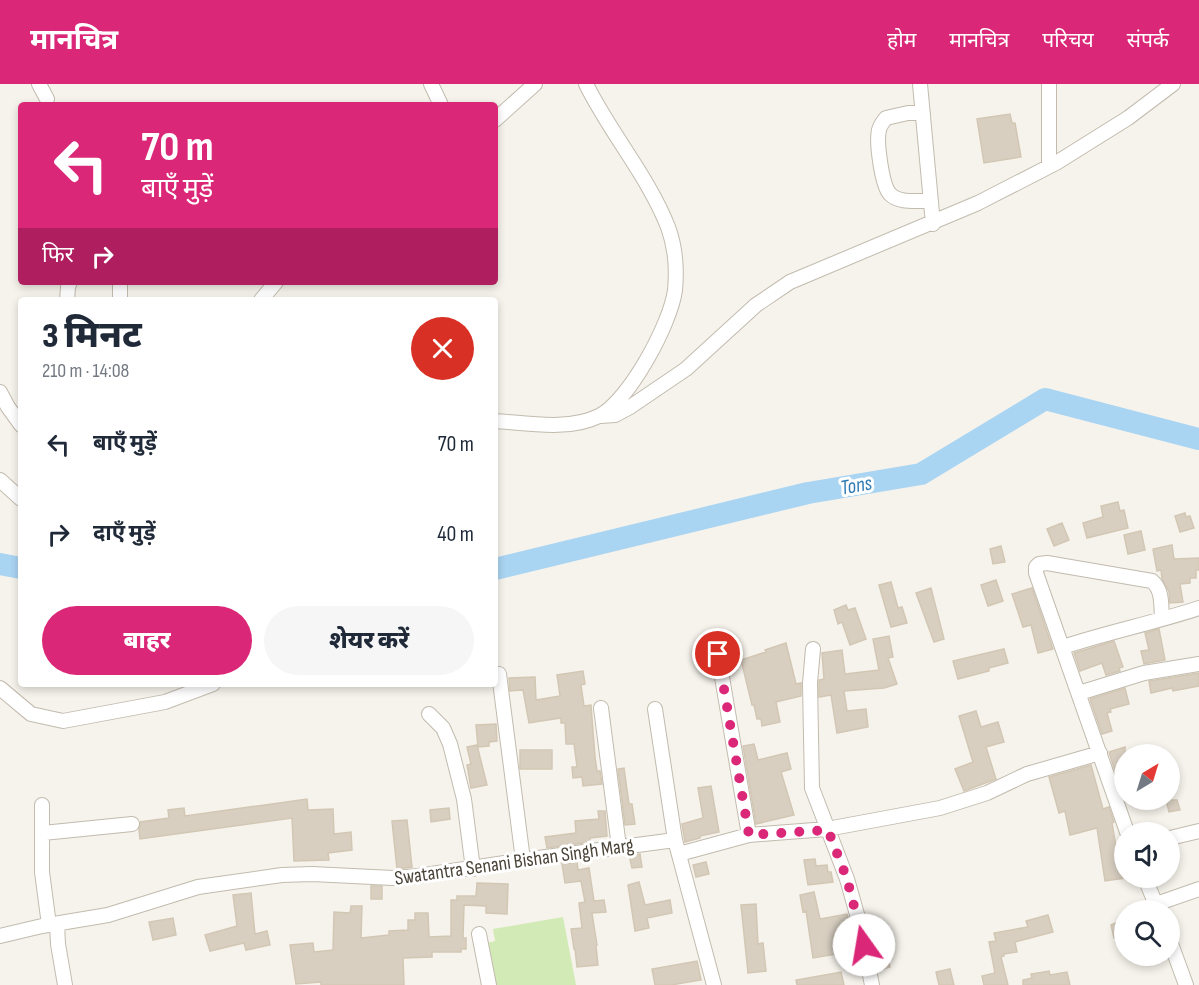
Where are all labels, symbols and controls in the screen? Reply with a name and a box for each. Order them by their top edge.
text: मानचित्र [30,24,118,57]
text: होम [887,28,916,53]
text: मानचित्र [949,28,1009,53]
text: परिचय [1042,28,1094,53]
text: संपर्क [1127,28,1169,53]
text: 70 m [141,122,214,173]
icon: left [42,126,120,204]
text: बाएँ मुड़ें [141,173,213,205]
icon: right [86,240,119,273]
text: फिर [42,242,74,269]
text: 3 मिनट [42,315,142,358]
button: close [411,317,474,380]
text: 210 m · 14:08 [42,359,129,383]
icon: left [42,428,75,461]
text: बाएँ मुड़ें [93,430,157,457]
text: 70 m [438,431,474,458]
water label: Tons [838,470,874,501]
icon: right [42,518,75,551]
text: दाएँ मुड़ें [93,520,156,547]
text: 40 m [437,521,474,548]
button: बाहर [42,606,252,675]
button: शेयर करें [264,606,474,675]
pin [692,628,743,679]
icon: arrive [701,637,734,670]
north arrow [1114,744,1180,810]
map controls [1114,744,1180,966]
button: sound [1114,822,1180,888]
street label: Swatantra Senani Bishan Singh Marg [393,833,635,891]
button: search [1114,900,1180,966]
position arrow [832,913,896,977]

